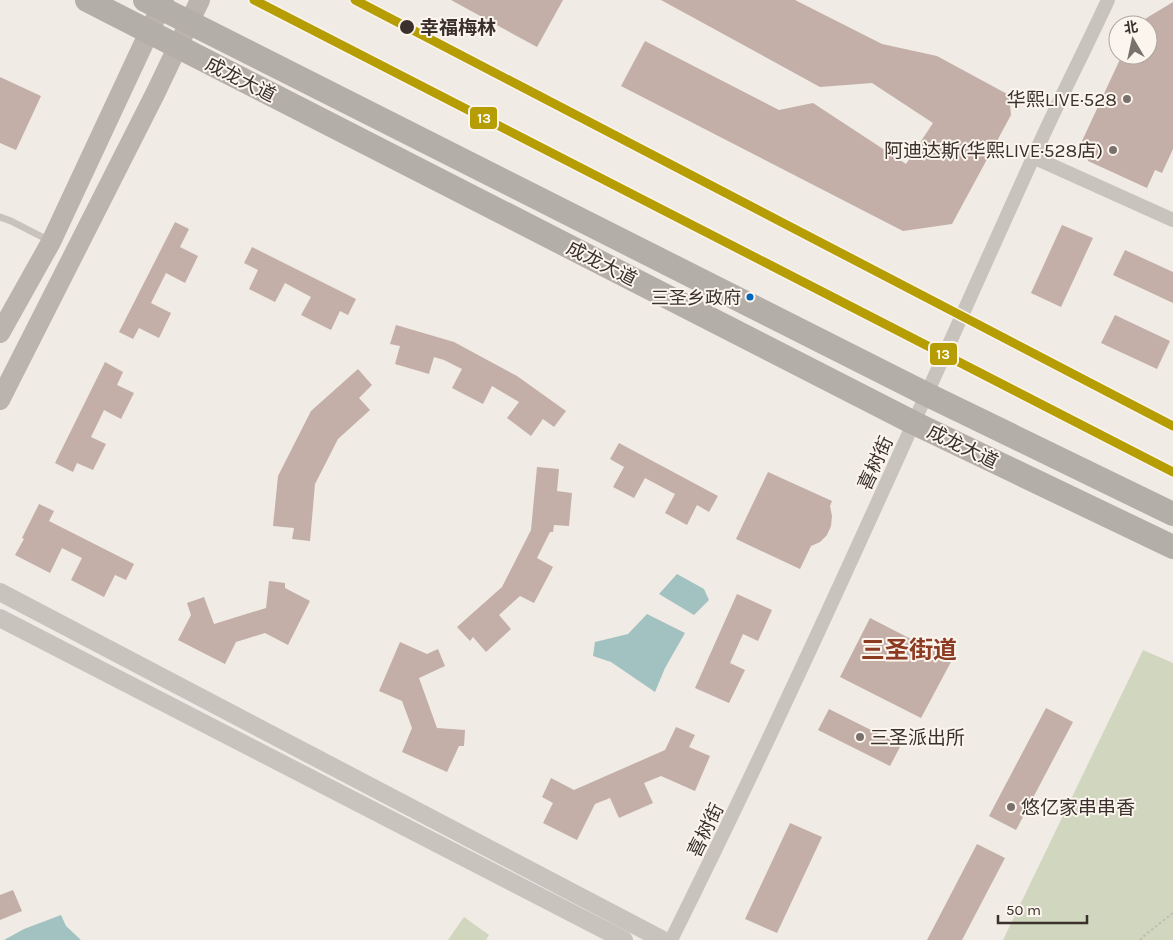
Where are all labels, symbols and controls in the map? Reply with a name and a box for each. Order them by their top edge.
north arrow [1108,15,1158,65]
place label: 幸福梅林 [420,17,496,39]
marker: 幸福梅林 [398,18,416,36]
text: 北 [1123,18,1139,37]
street label: 成龙大道 [202,53,279,107]
place label: 华熙LIVE·528 [1007,89,1117,111]
marker: 华熙LIVE·528 [1121,93,1133,105]
line badge: 13 [469,106,498,130]
text: 13 [477,110,491,127]
place label: 阿迪达斯(华熙LIVE·528店) [884,140,1103,162]
marker: 阿迪达斯(华熙LIVE·528店) [1107,144,1119,156]
street label: 成龙大道 [563,237,640,291]
place label: 三圣乡政府 [651,287,741,309]
marker: 三圣乡政府 [745,292,755,302]
line badge: 13 [929,342,958,366]
text: 13 [936,346,950,363]
street label: 成龙大道 [924,420,1002,473]
street label: 喜树街 [854,433,898,494]
district label: 三圣街道 [861,636,957,664]
place label: 三圣派出所 [870,727,965,749]
marker: 三圣派出所 [854,731,866,743]
place label: 悠亿家串串香 [1021,797,1135,819]
street label: 喜树街 [684,800,728,861]
marker: 悠亿家串串香 [1005,801,1017,813]
scale bar [998,892,1087,924]
text: 50 m [1006,901,1041,919]

